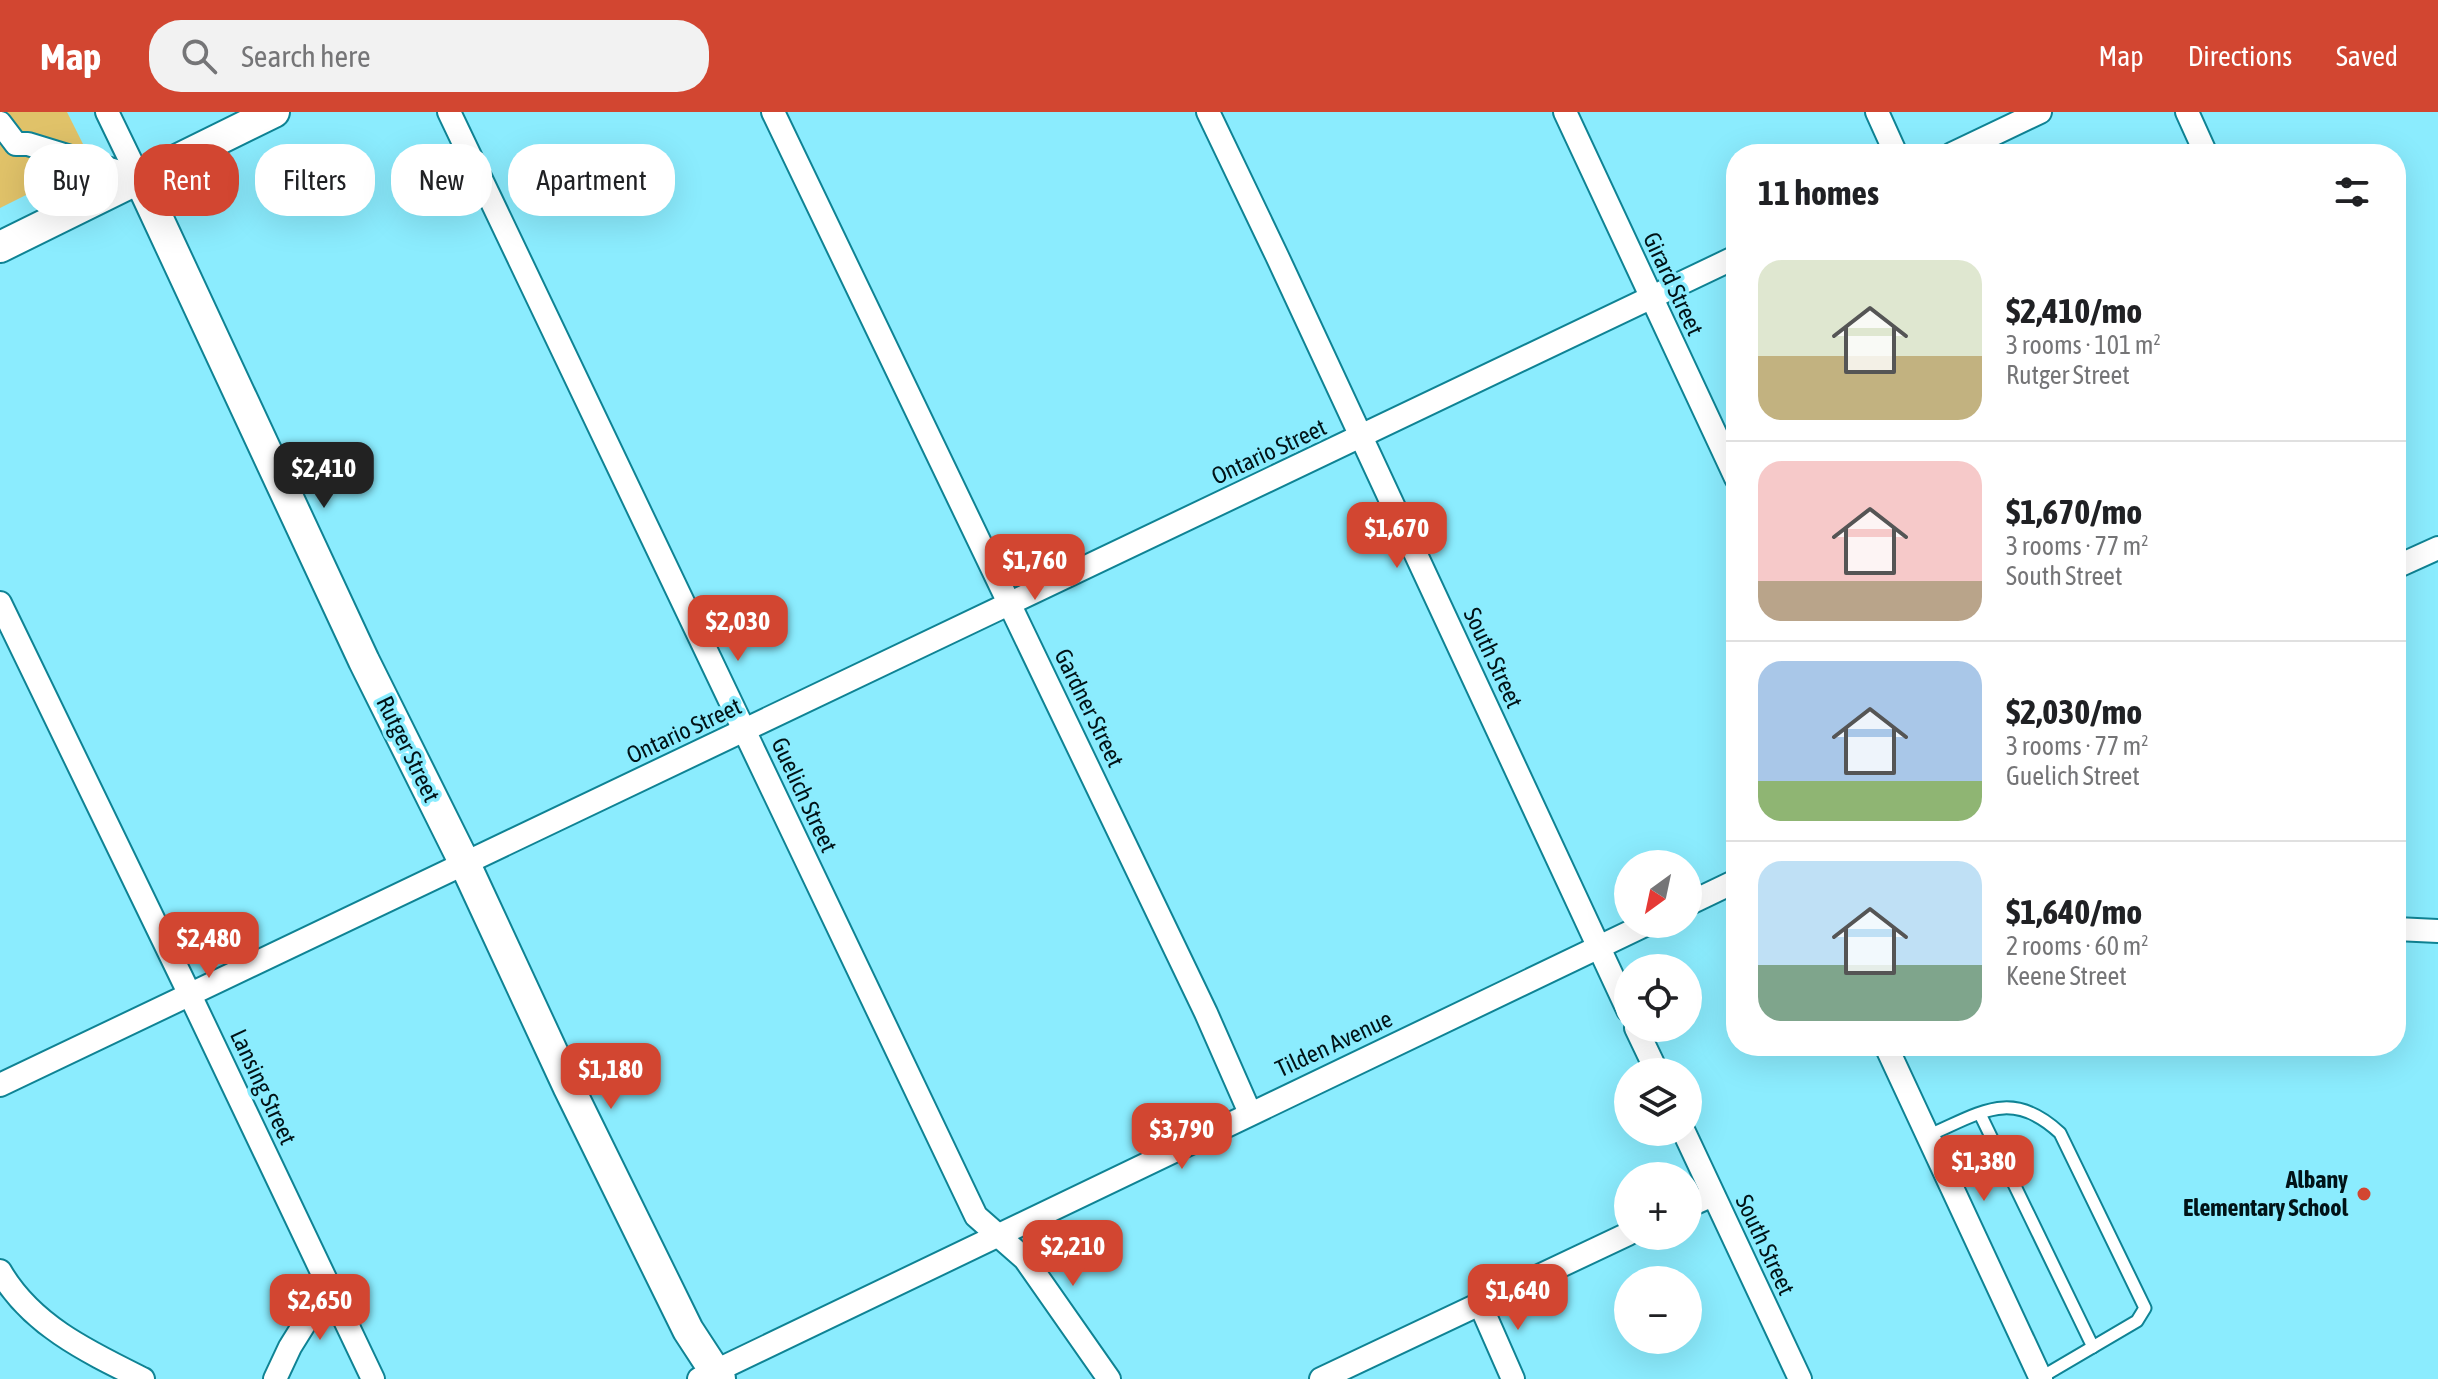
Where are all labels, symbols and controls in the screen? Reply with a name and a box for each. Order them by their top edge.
search box [149,20,709,92]
icon: search [177,34,221,78]
text: Map [40,35,101,78]
text: Search here [241,39,371,73]
text: Map [2099,40,2144,72]
text: Directions [2188,40,2292,72]
text: Saved [2336,40,2398,72]
chip: Buy [24,144,118,216]
chip: Rent [134,144,239,216]
chip: Filters [255,144,375,216]
chip: New [391,144,492,216]
chip: Apartment [508,144,675,216]
icon: filters [2330,170,2374,214]
text: 11 homes [1758,173,1879,212]
street label: Girard Street [1638,228,1709,340]
text: $2,410/mo [2006,291,2142,330]
icon: home [1822,292,1918,388]
text: 3 rooms · 101 m² [2006,330,2161,360]
text: Rutger Street [2006,360,2130,390]
street label: Ontario Street [1207,413,1331,490]
pin: $2,410 [259,442,389,510]
text: $2,410 [292,453,356,483]
text: $1,670/mo [2006,492,2142,531]
icon: home [1822,493,1918,589]
pin: $1,670 [1332,502,1462,570]
text: $1,670 [1365,513,1429,543]
text: 3 rooms · 77 m² [2006,531,2148,561]
pin: $1,760 [970,534,1100,602]
text: $1,760 [1003,545,1067,575]
text: South Street [2006,561,2122,591]
pin: $2,030 [673,595,803,663]
street label: South Street [1459,603,1528,712]
text: $2,030 [706,606,770,636]
street label: Gardner Street [1049,644,1130,771]
street label: Rutger Street [371,692,446,806]
street label: Ontario Street [622,692,746,769]
text: $2,030/mo [2006,692,2142,731]
icon: home [1822,693,1918,789]
text: 3 rooms · 77 m² [2006,731,2148,761]
street label: Guelich Street [766,733,843,857]
text: Guelich Street [2006,761,2140,791]
north arrow [1614,850,1702,938]
map controls [1614,850,1702,1354]
text: $1,640/mo [2006,892,2142,931]
icon: home [1822,893,1918,989]
pin: $2,480 [144,912,274,980]
text: $2,480 [177,923,241,953]
text: 2 rooms · 60 m² [2006,931,2148,961]
button: locate [1614,954,1702,1042]
text: Keene Street [2006,961,2127,991]
street label: Tilden Avenue [1271,1005,1396,1082]
street label: Lansing Street [225,1025,302,1149]
pin: $1,180 [546,1043,676,1111]
text: $1,180 [579,1054,643,1084]
button: layers [1614,1058,1702,1146]
pin: $3,790 [1117,1103,1247,1171]
text: $3,790 [1150,1114,1214,1144]
pin: $1,380 [1919,1135,2049,1203]
text: $1,380 [1952,1146,2016,1176]
button: + [1614,1162,1702,1250]
place label: Albany Elementary School [2183,1166,2349,1221]
marker: Albany Elementary School [2355,1185,2373,1203]
street label: South Street [1731,1190,1800,1299]
pin: $2,210 [1008,1220,1138,1288]
text: $2,210 [1041,1231,1105,1261]
pin: $1,640 [1453,1264,1583,1332]
button: − [1614,1266,1702,1354]
pin: $2,650 [255,1274,385,1342]
text: $1,640 [1486,1275,1550,1305]
text: $2,650 [288,1285,352,1315]

